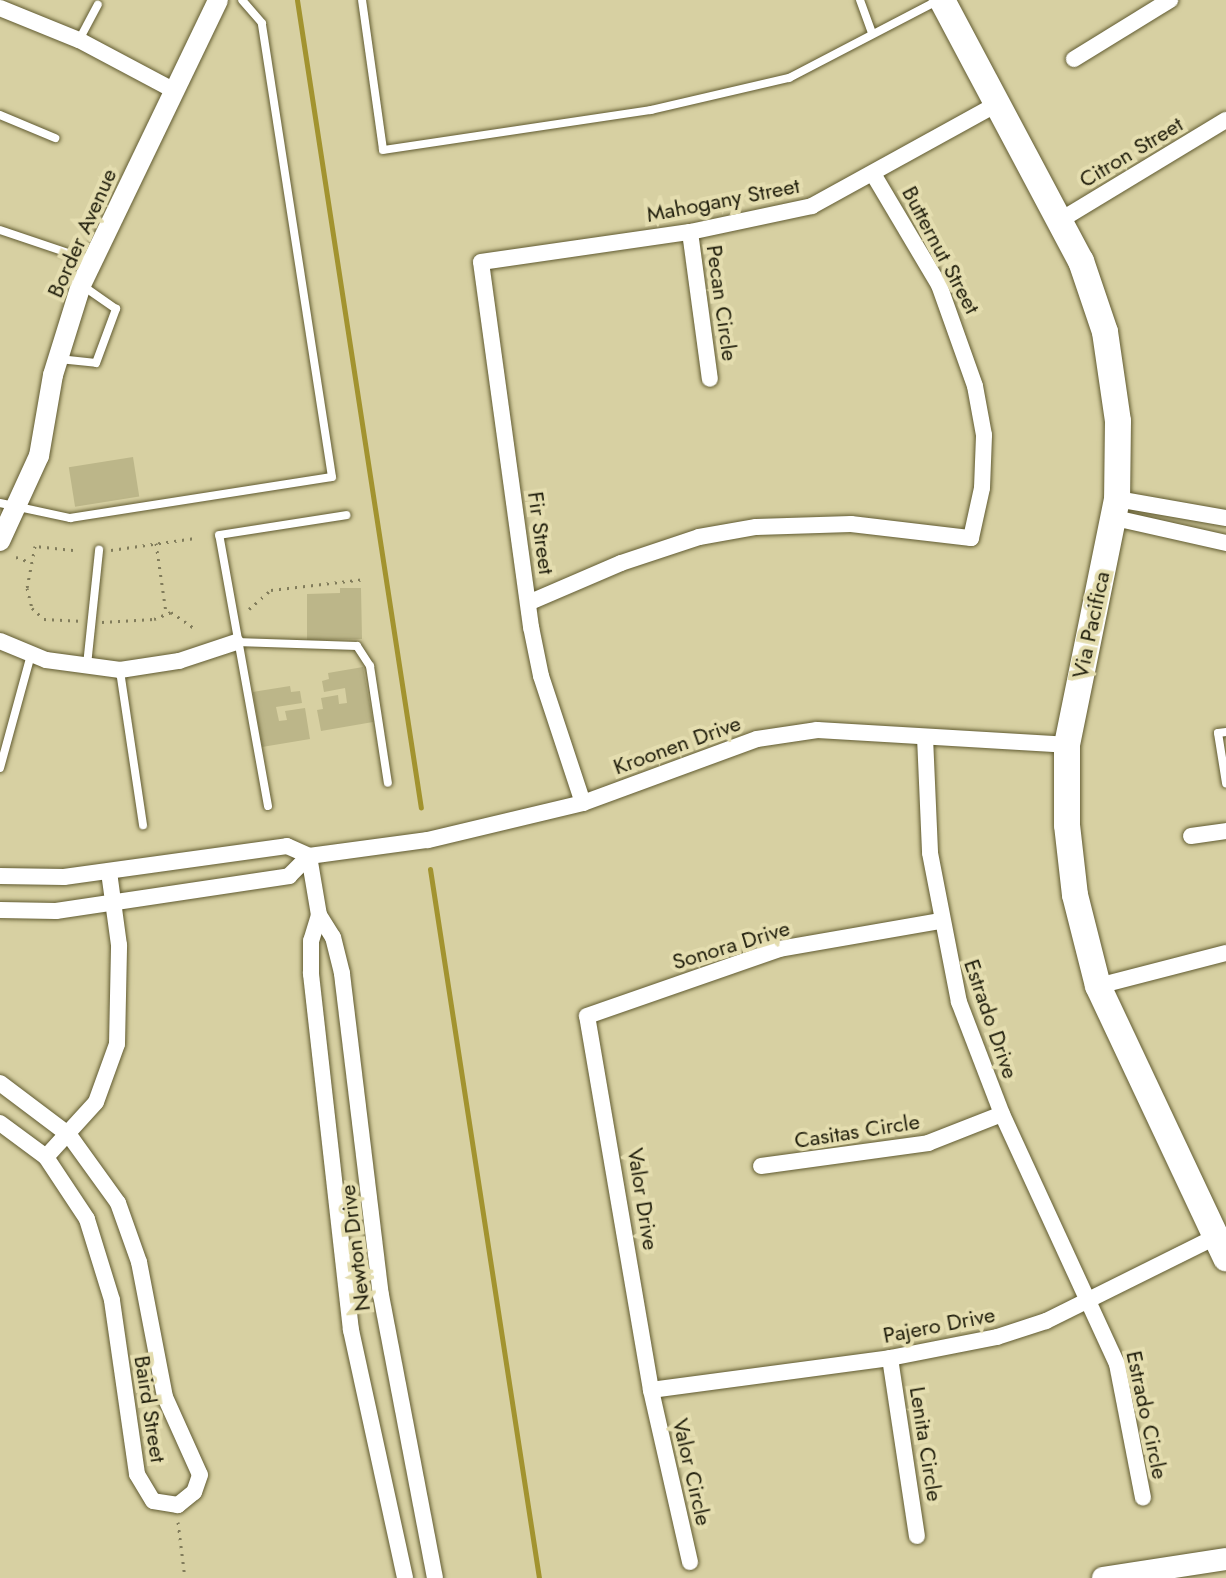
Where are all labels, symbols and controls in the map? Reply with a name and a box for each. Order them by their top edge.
street label: Citron Street [1075,111,1187,193]
street label: Border Avenue [42,164,122,302]
street label: Mahogany Street [644,172,802,228]
street label: Butternut Street [896,182,986,318]
street label: Pecan Circle [701,243,743,363]
street label: Fir Street [522,490,560,576]
street label: Via Pacifica [1067,569,1115,681]
street label: Kroonen Drive [610,710,744,780]
street label: Sonora Drive [669,915,793,975]
street label: Estrado Drive [958,956,1024,1082]
street label: Casitas Circle [792,1108,922,1154]
street label: Valor Drive [622,1146,664,1252]
street label: Newton Drive [334,1183,376,1313]
street label: Pajero Drive [881,1301,997,1349]
street label: Estrado Circle [1121,1348,1173,1482]
street label: Baird Street [129,1354,171,1464]
street label: Lenita Circle [904,1385,948,1503]
street label: Valor Circle [667,1416,717,1528]

